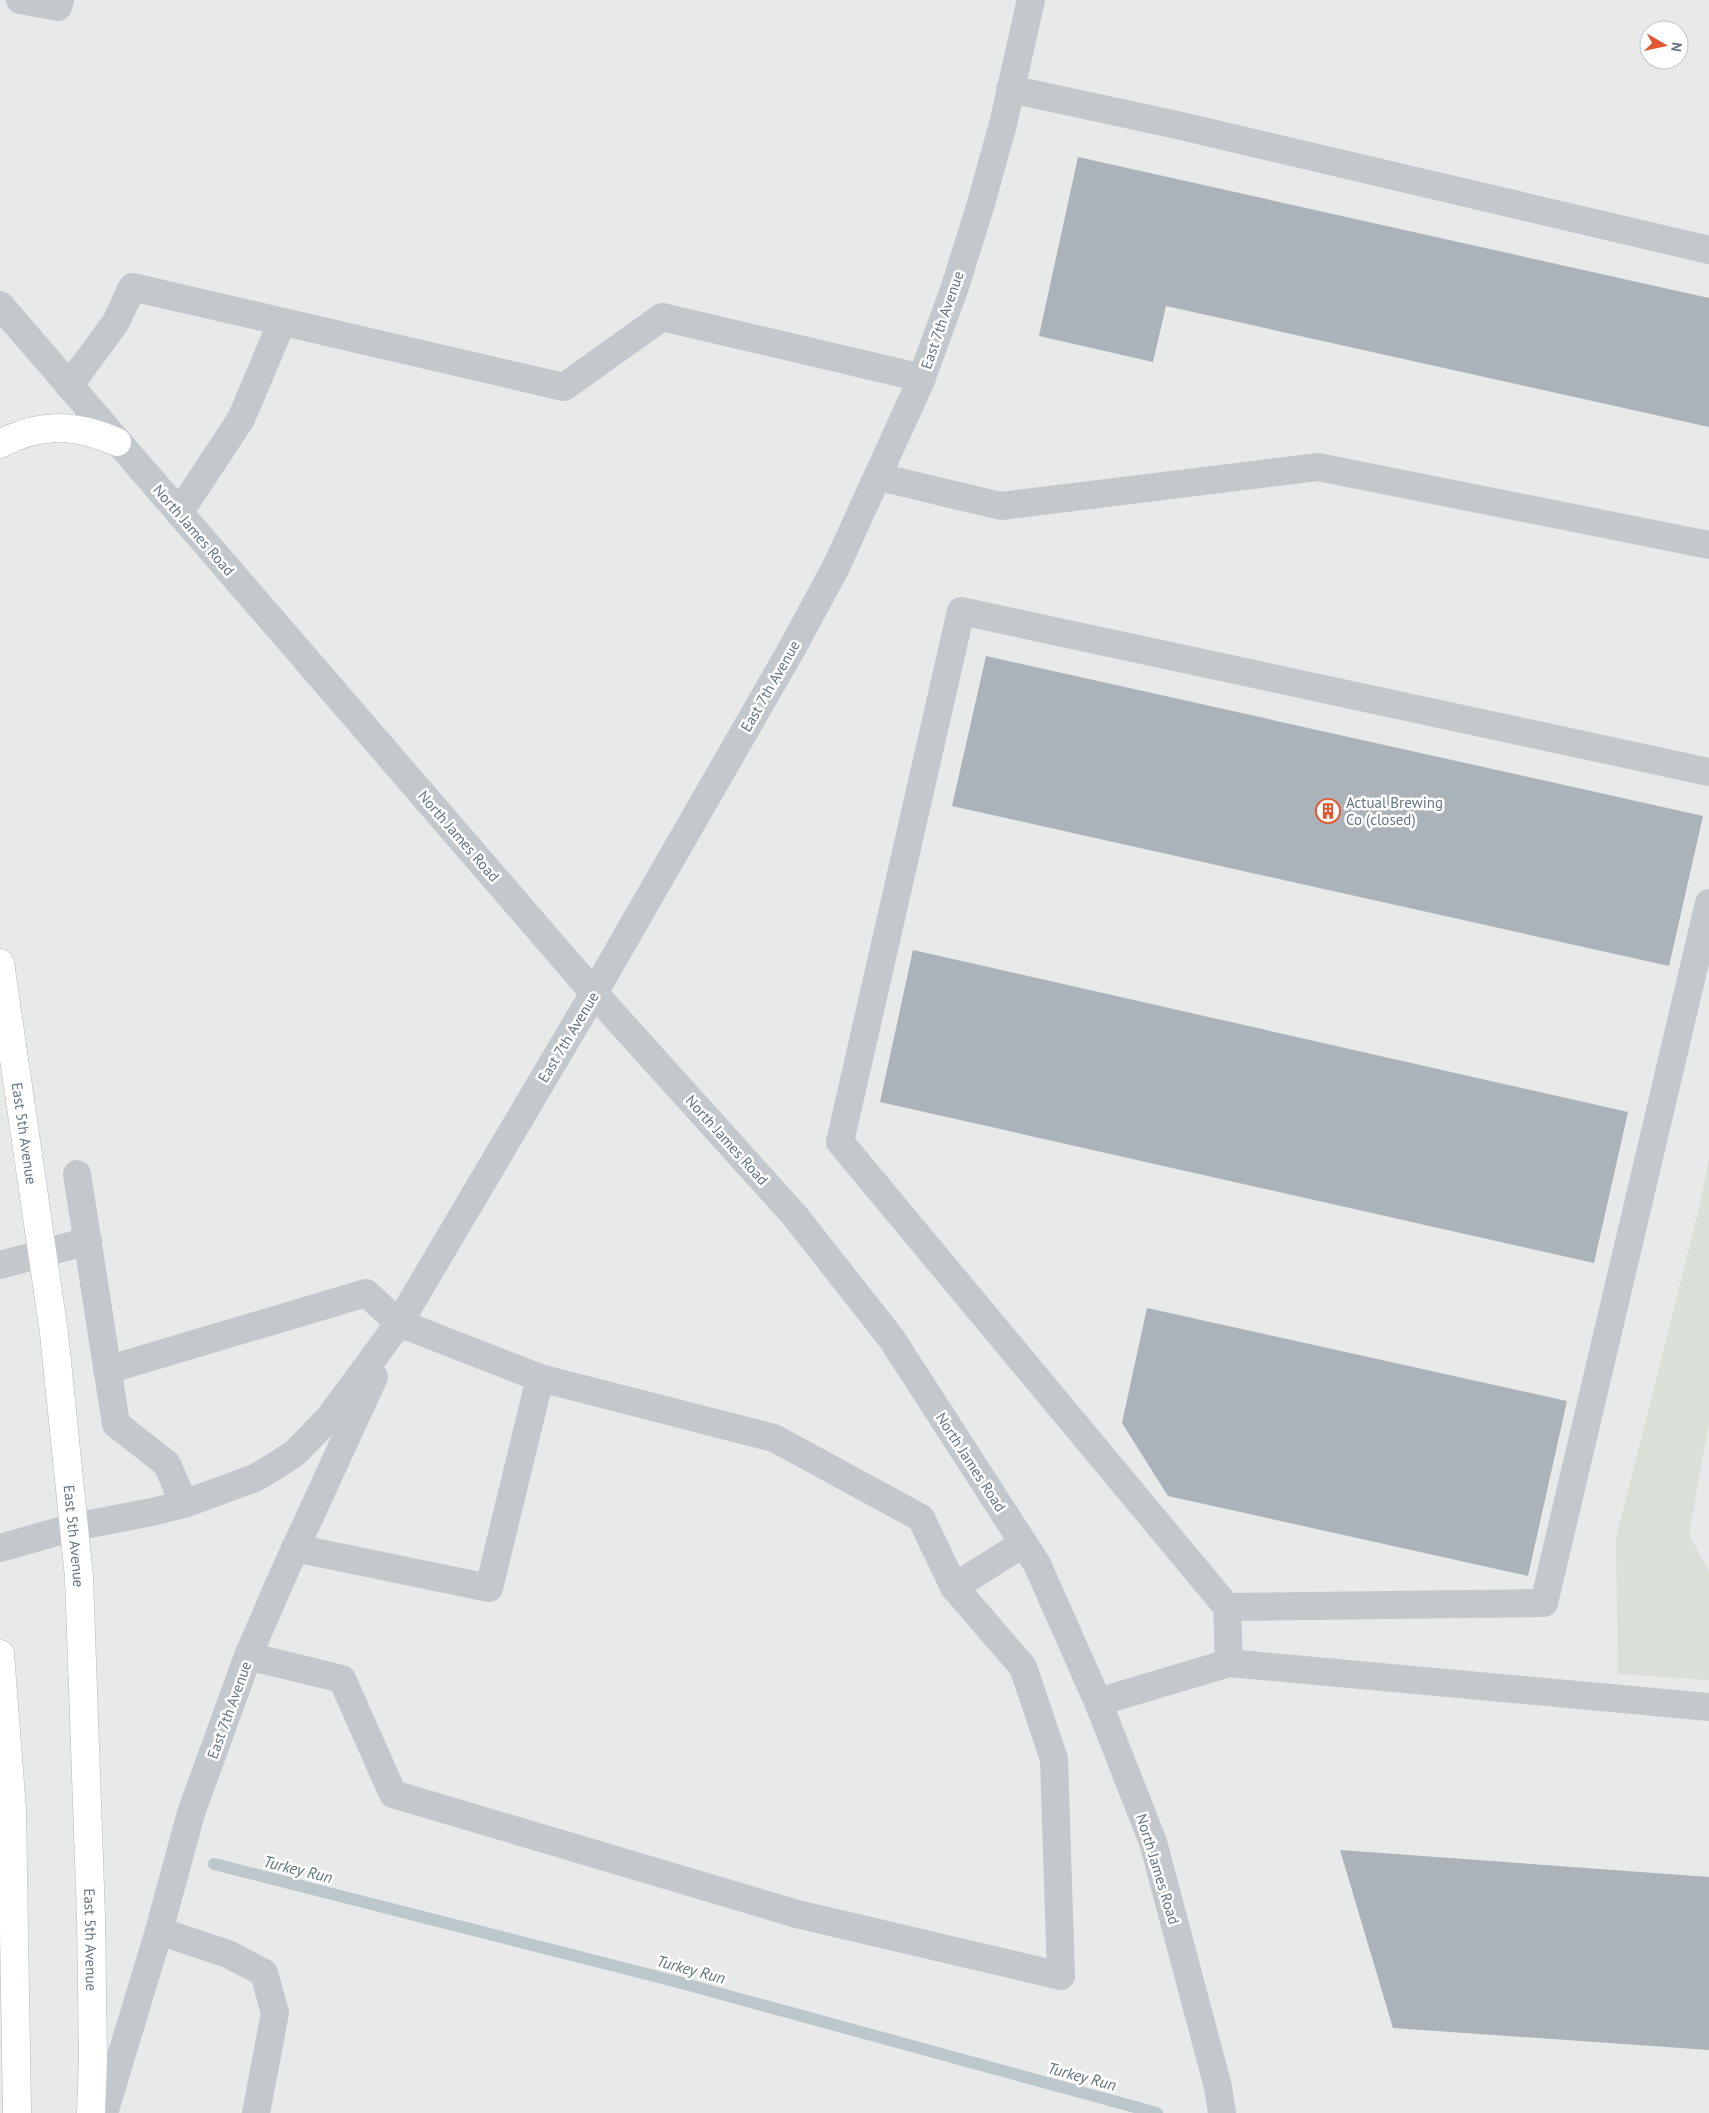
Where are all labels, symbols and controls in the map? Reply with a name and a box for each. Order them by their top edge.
north arrow [1639,20,1689,70]
text: N [1667,41,1686,53]
street label: East 7th Avenue [916,269,968,371]
street label: North James Road [149,480,239,580]
street label: East 7th Avenue [736,637,804,735]
street label: North James Road [414,786,504,886]
place label: Actual Brewing Co (closed) [1346,793,1443,829]
building icon: Actual Brewing Co (closed) [1315,798,1341,824]
street label: East 7th Avenue [533,988,603,1086]
street label: East 5th Avenue [8,1081,42,1185]
street label: North James Road [682,1091,772,1189]
street label: North James Road [932,1409,1010,1515]
street label: East 5th Avenue [60,1484,89,1588]
street label: East 7th Avenue [203,1659,255,1761]
street label: North James Road [1132,1811,1184,1927]
water label: Turkey Run [261,1851,335,1887]
street label: East 5th Avenue [81,1888,102,1991]
water label: Turkey Run [654,1950,728,1988]
water label: Turkey Run [1045,2057,1119,2095]

